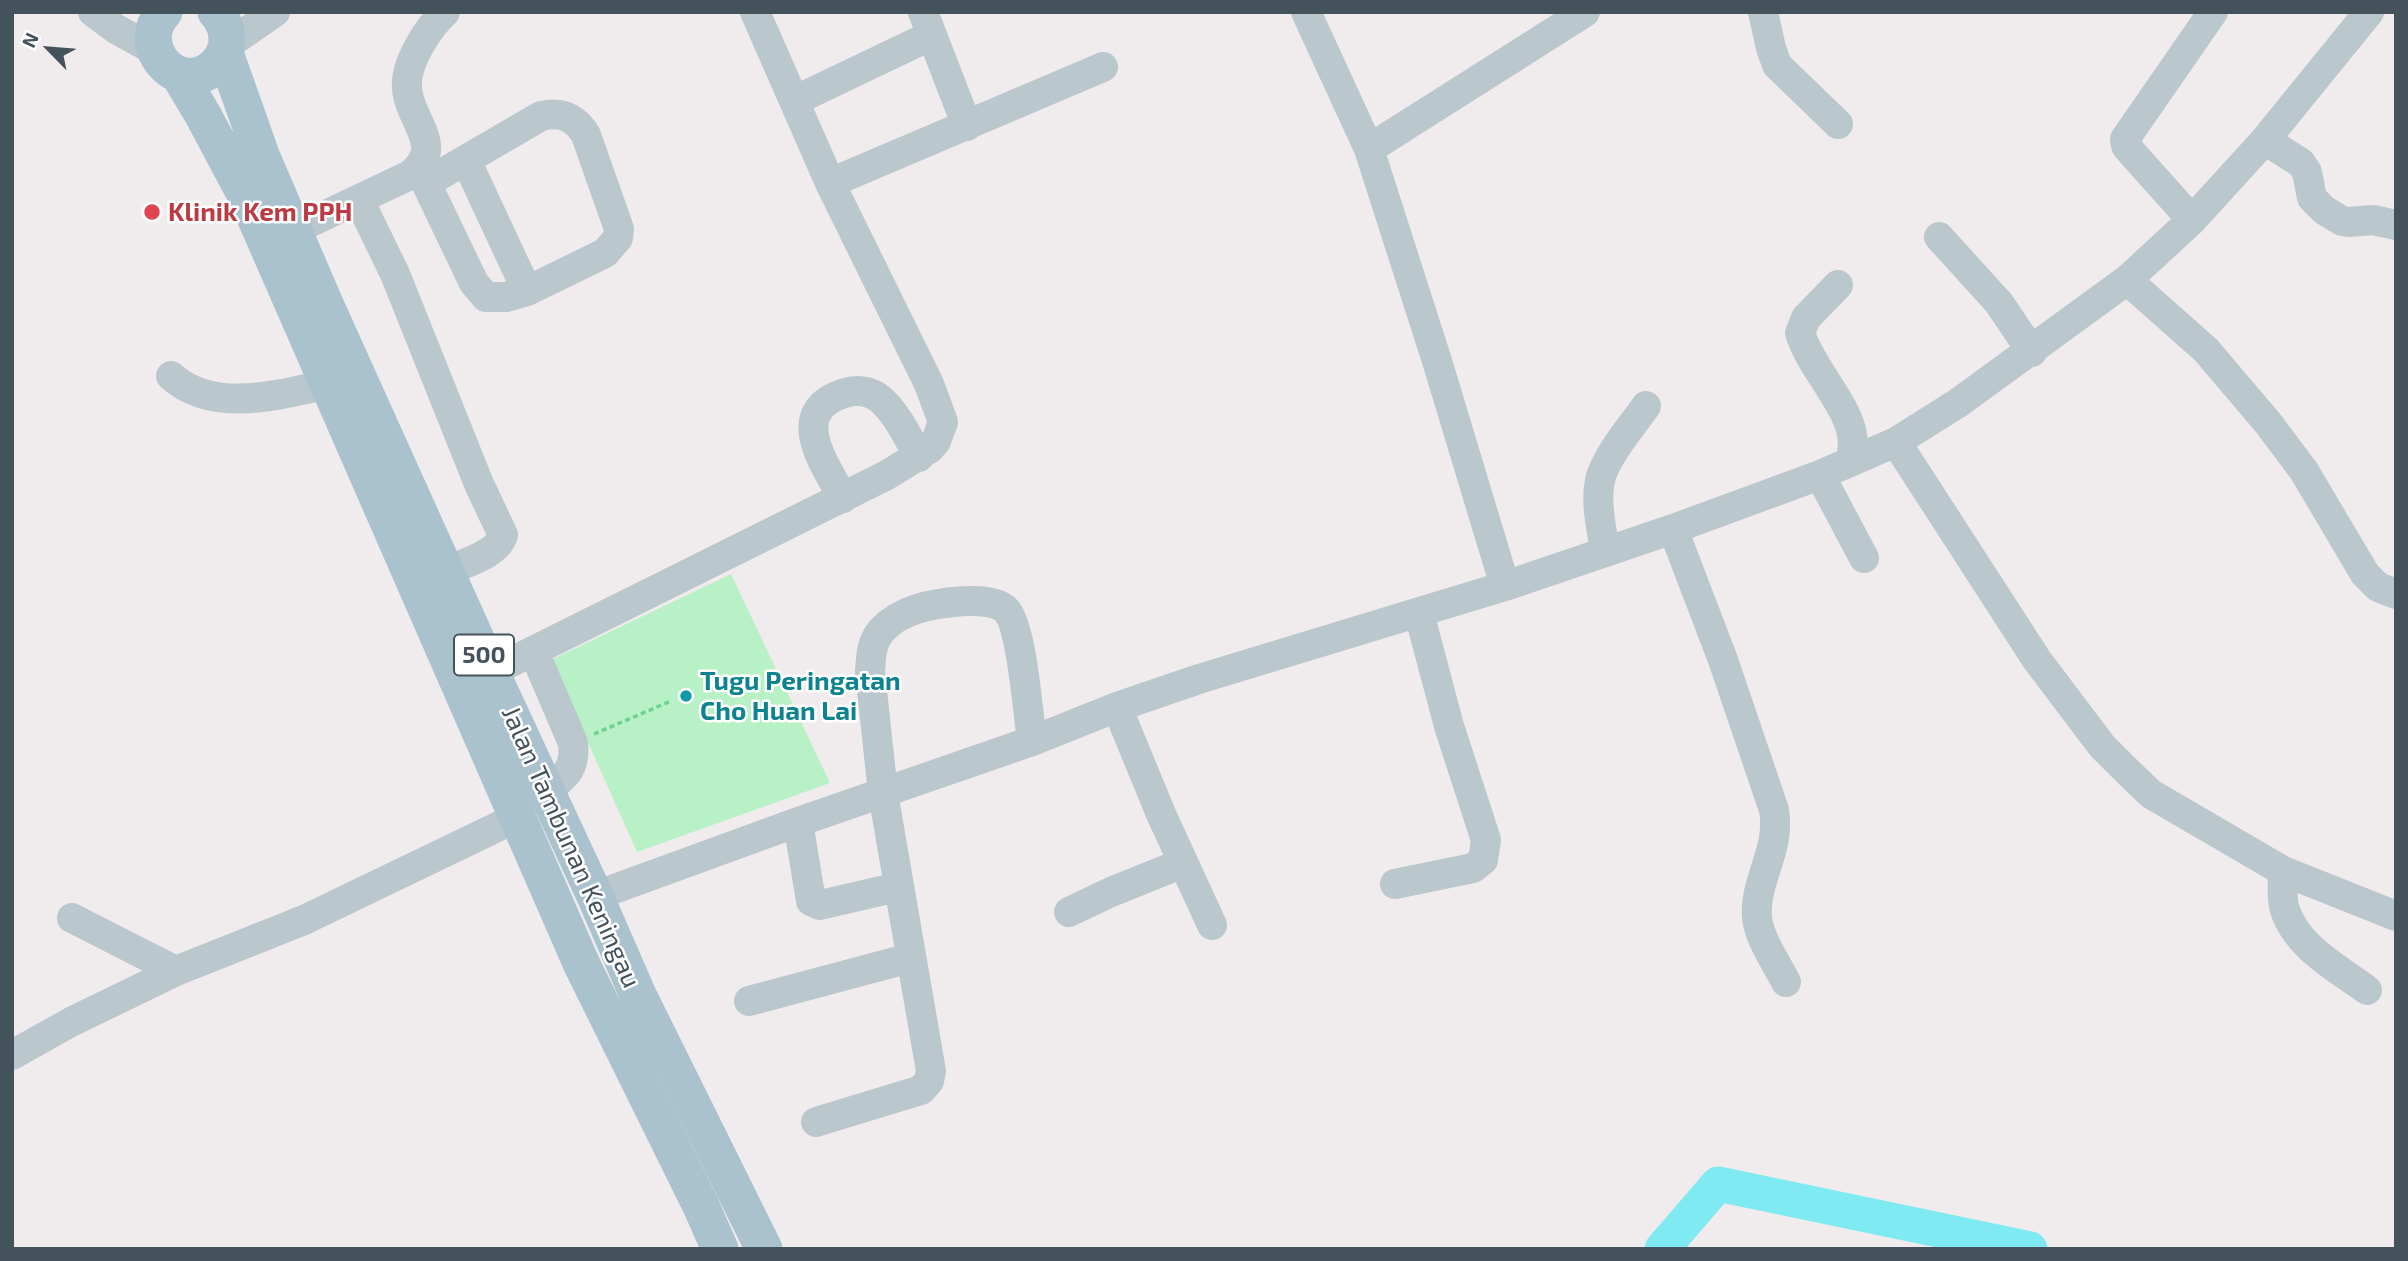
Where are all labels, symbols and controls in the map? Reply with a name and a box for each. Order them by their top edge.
north arrow [14,14,84,84]
text: N [16,29,43,51]
place label: Klinik Kem PPH [168,196,352,228]
marker: Klinik Kem PPH [142,202,162,222]
road number: 500 [454,634,514,676]
place label: Tugu Peringatan Cho Huan Lai [700,665,901,726]
marker: Tugu Peringatan Cho Huan Lai [678,688,694,704]
street label: Jalan Tambunan Keningau [495,701,647,993]

